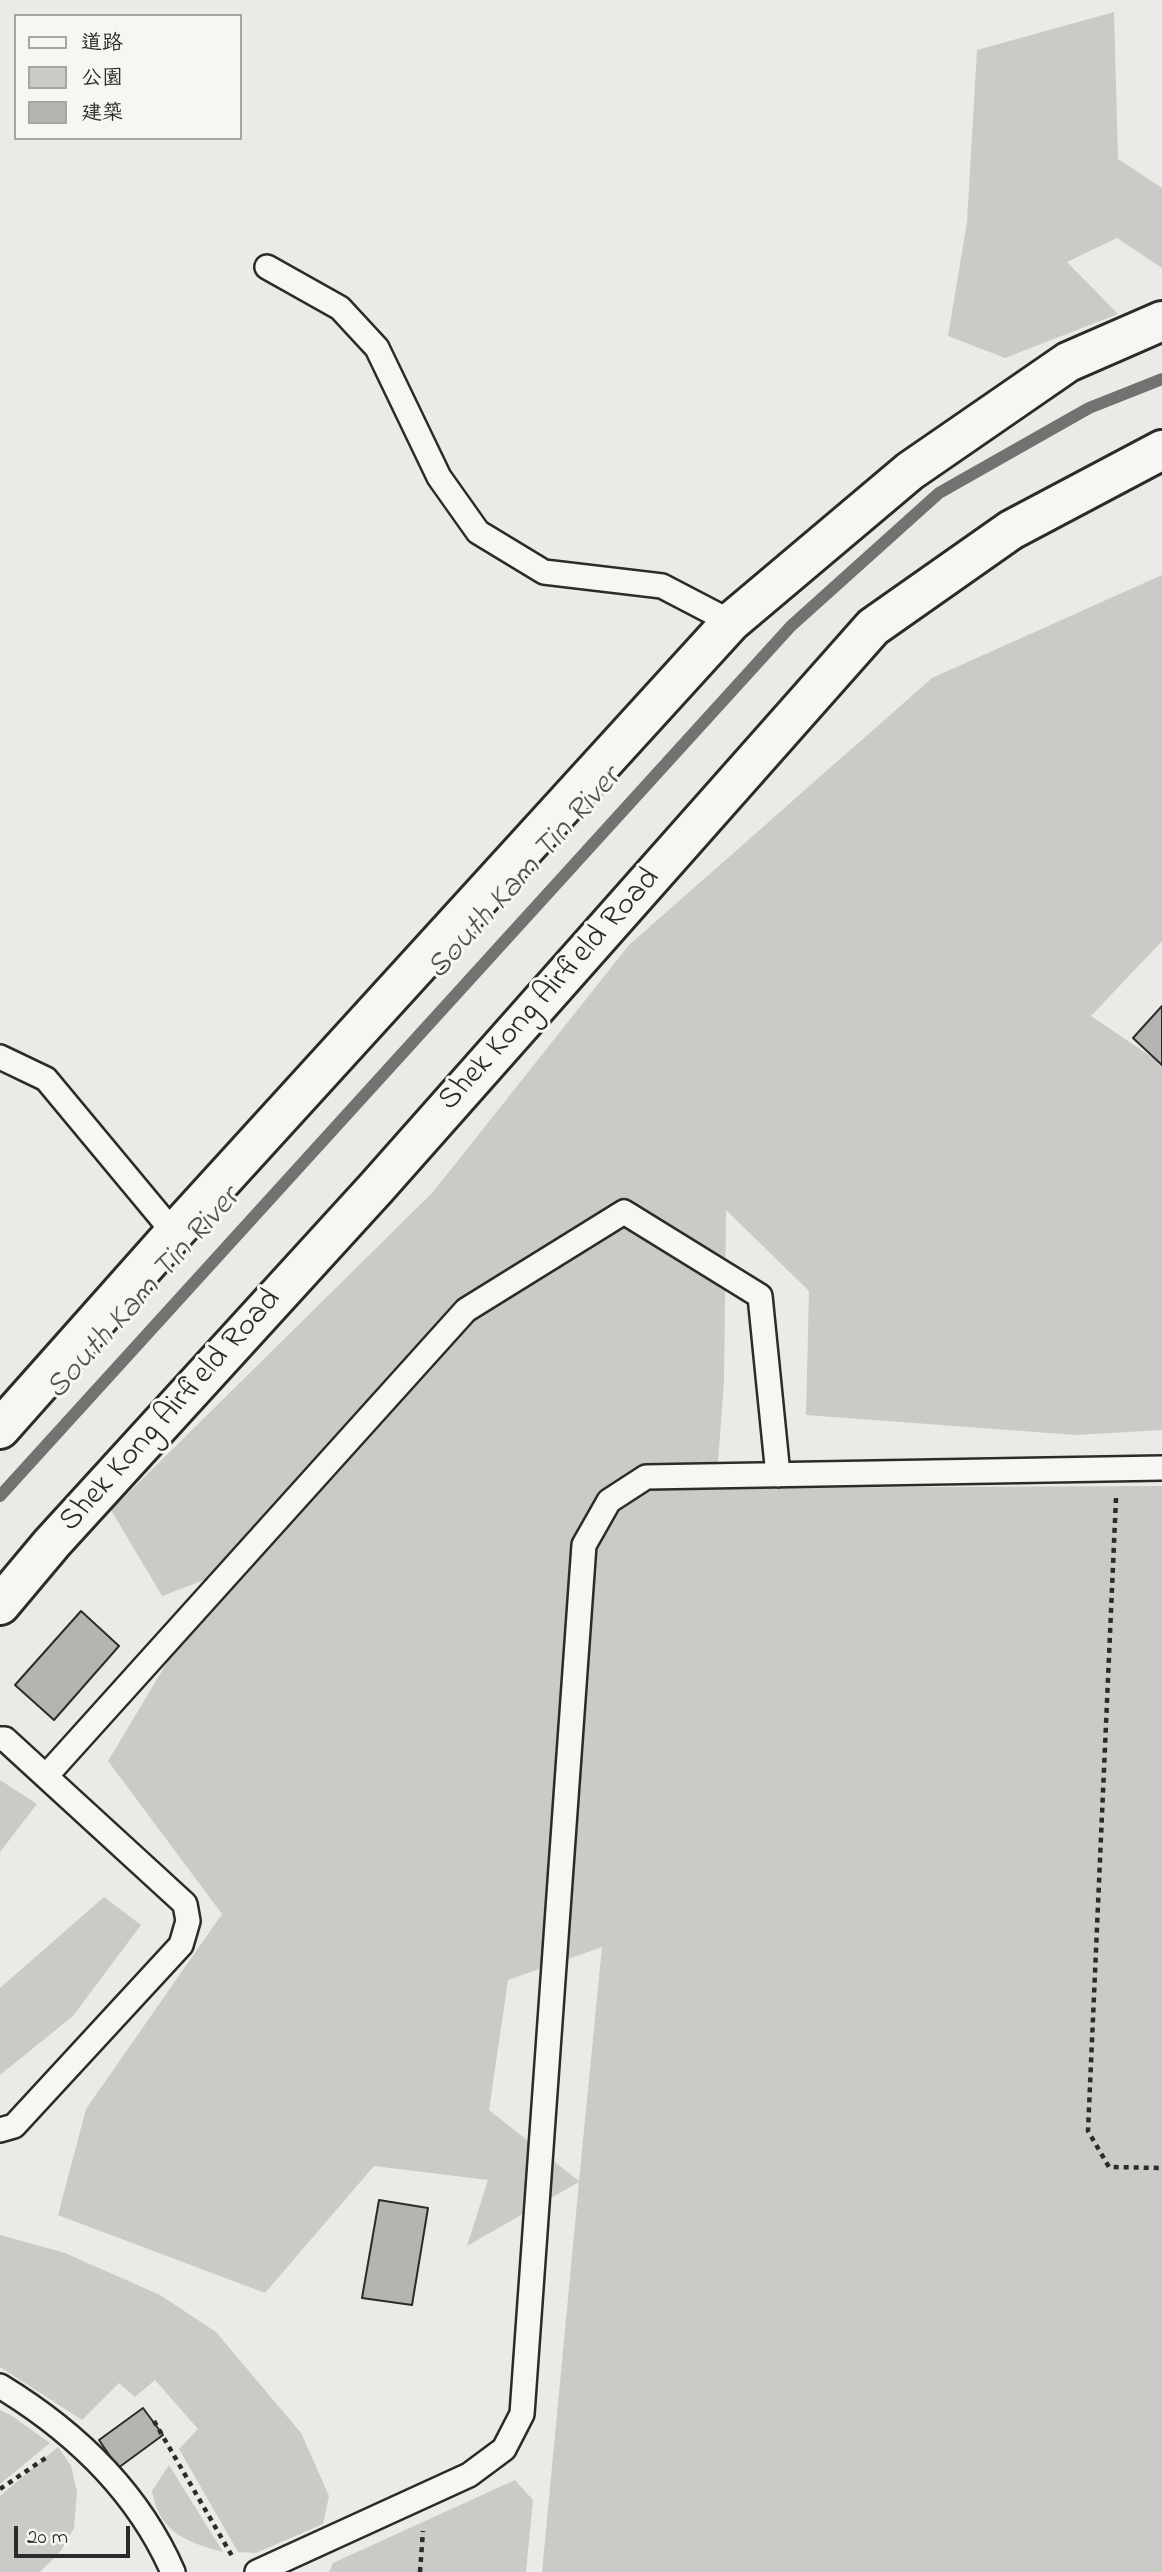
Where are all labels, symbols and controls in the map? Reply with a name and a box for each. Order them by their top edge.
legend [14,14,242,140]
text: 道路 [81,29,123,59]
text: 公園 [81,64,123,94]
text: 建築 [81,99,123,129]
water label: South Kam Tin River [420,761,632,989]
street label: Shek Kong Airfield Road [432,862,670,1120]
water label: South Kam Tin River [39,1181,251,1409]
street label: Shek Kong Airfield Road [53,1283,291,1541]
scale bar [18,2512,133,2556]
text: 20 m [27,2523,68,2553]

